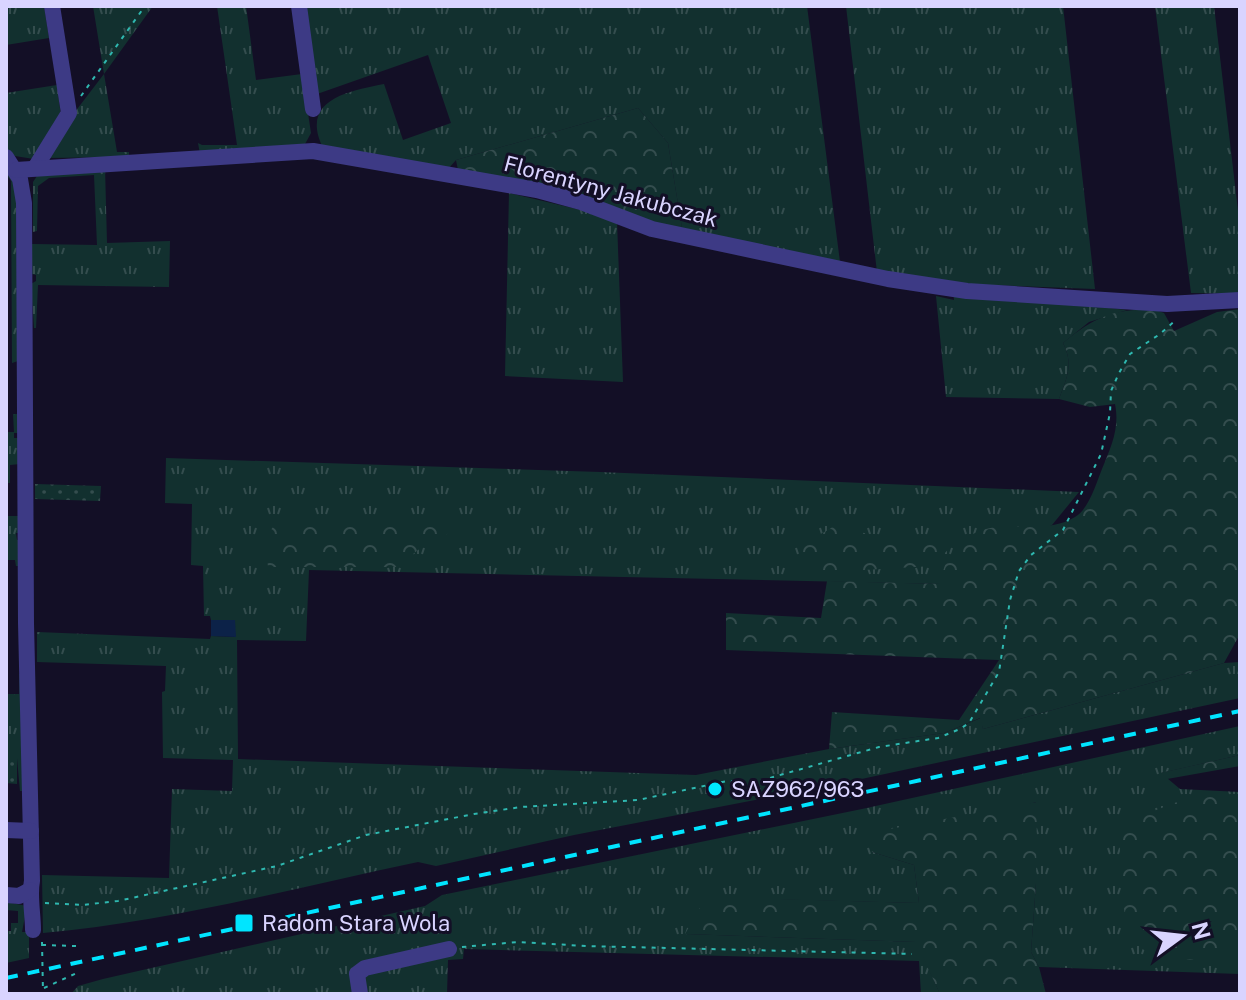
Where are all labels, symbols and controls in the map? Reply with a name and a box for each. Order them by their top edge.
street label: Florentyny Jakubczak [501,150,721,232]
place label: SAZ962/963 [731,776,864,802]
marker: SAZ962/963 [706,780,724,798]
north arrow [1142,896,1222,976]
place label: Radom Stara Wola [262,910,450,936]
marker: Radom Stara Wola [233,912,255,934]
text: N [1187,919,1216,943]

